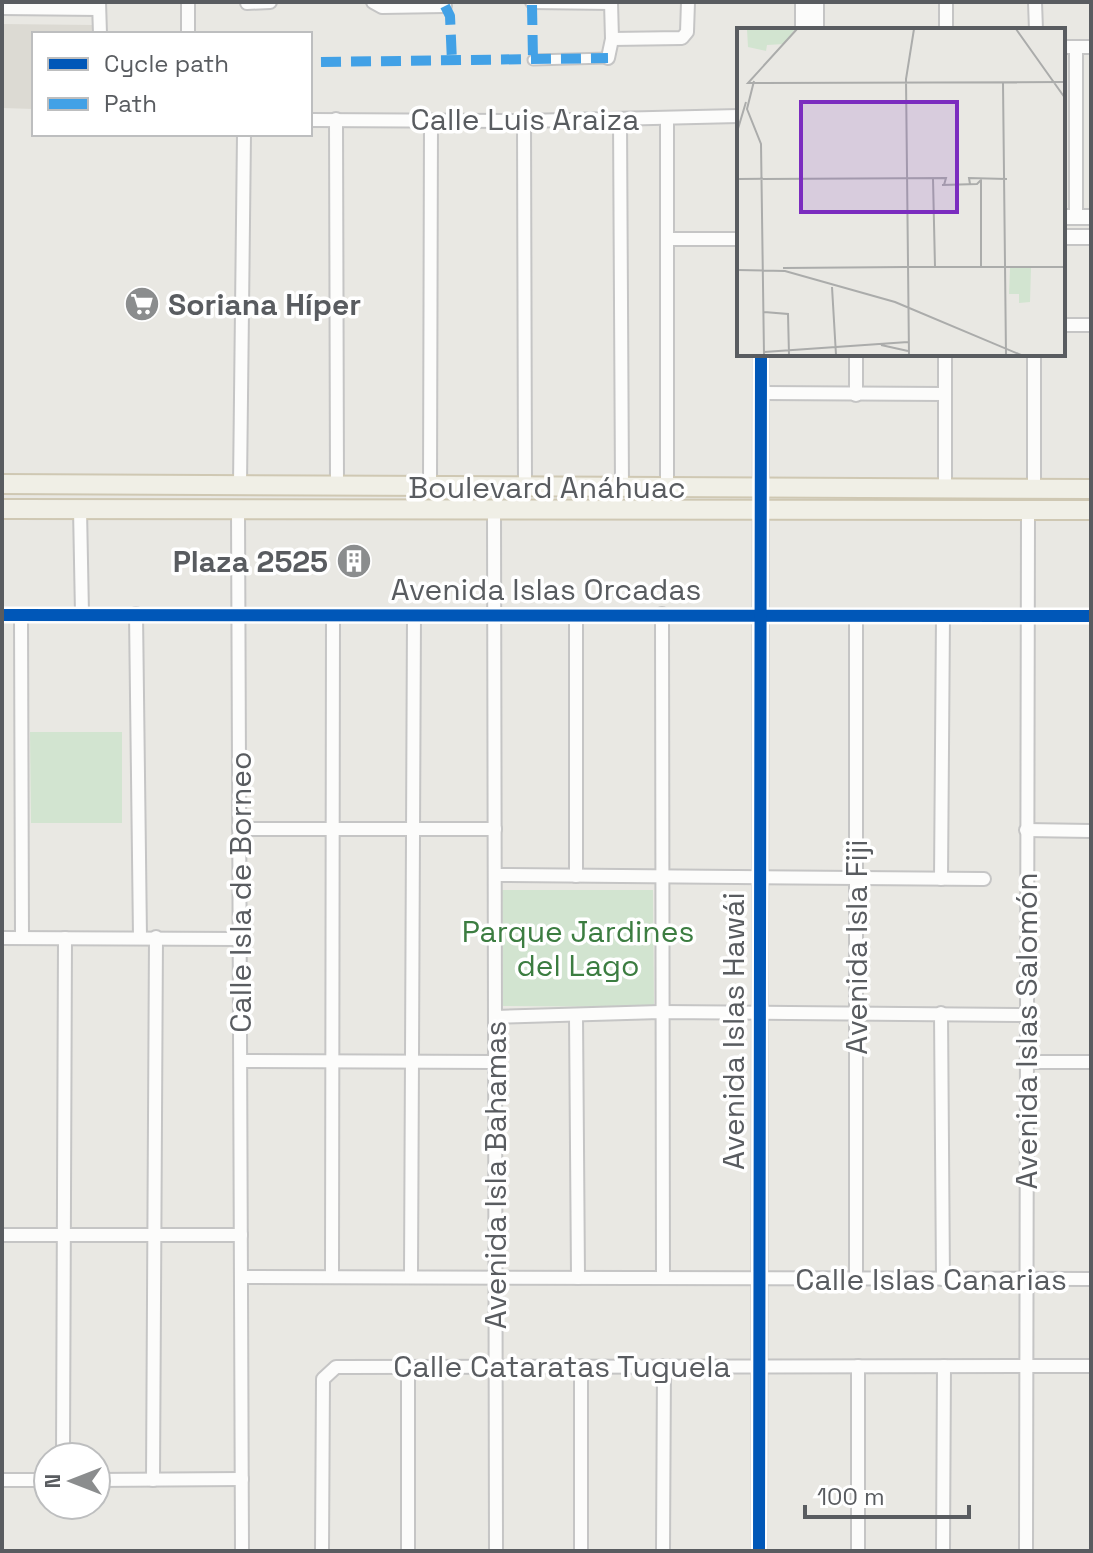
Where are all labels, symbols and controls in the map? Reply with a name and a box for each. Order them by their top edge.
inset map [737,28,1065,356]
legend [32,32,312,136]
text: Cycle path [104,48,229,79]
text: Path [104,88,157,119]
street label: Calle Luis Araiza [411,100,639,139]
supermarket icon: Soriana Híper [123,285,161,323]
place label: Soriana Híper [168,285,361,324]
street label: Boulevard Anáhuac [408,468,686,507]
place label: Plaza 2525 [173,542,328,581]
building icon: Plaza 2525 [335,542,373,580]
street label: Avenida Islas Orcadas [391,570,701,609]
street label: Calle Isla de Borneo [221,751,260,1033]
street label: Avenida Isla Fiji [837,839,876,1055]
street label: Avenida Islas Salomón [1007,872,1046,1190]
street label: Avenida Islas Hawái [714,892,753,1170]
park label: Parque Jardines del Lago [462,912,694,985]
street label: Avenida Isla Bahamas [476,1021,515,1329]
street label: Calle Islas Canarias [795,1260,1067,1299]
street label: Calle Cataratas Tuguela [393,1347,731,1386]
north arrow [32,1441,112,1521]
scale bar [805,1469,969,1519]
text: N [38,1474,66,1488]
text: 100 m [817,1481,885,1512]

